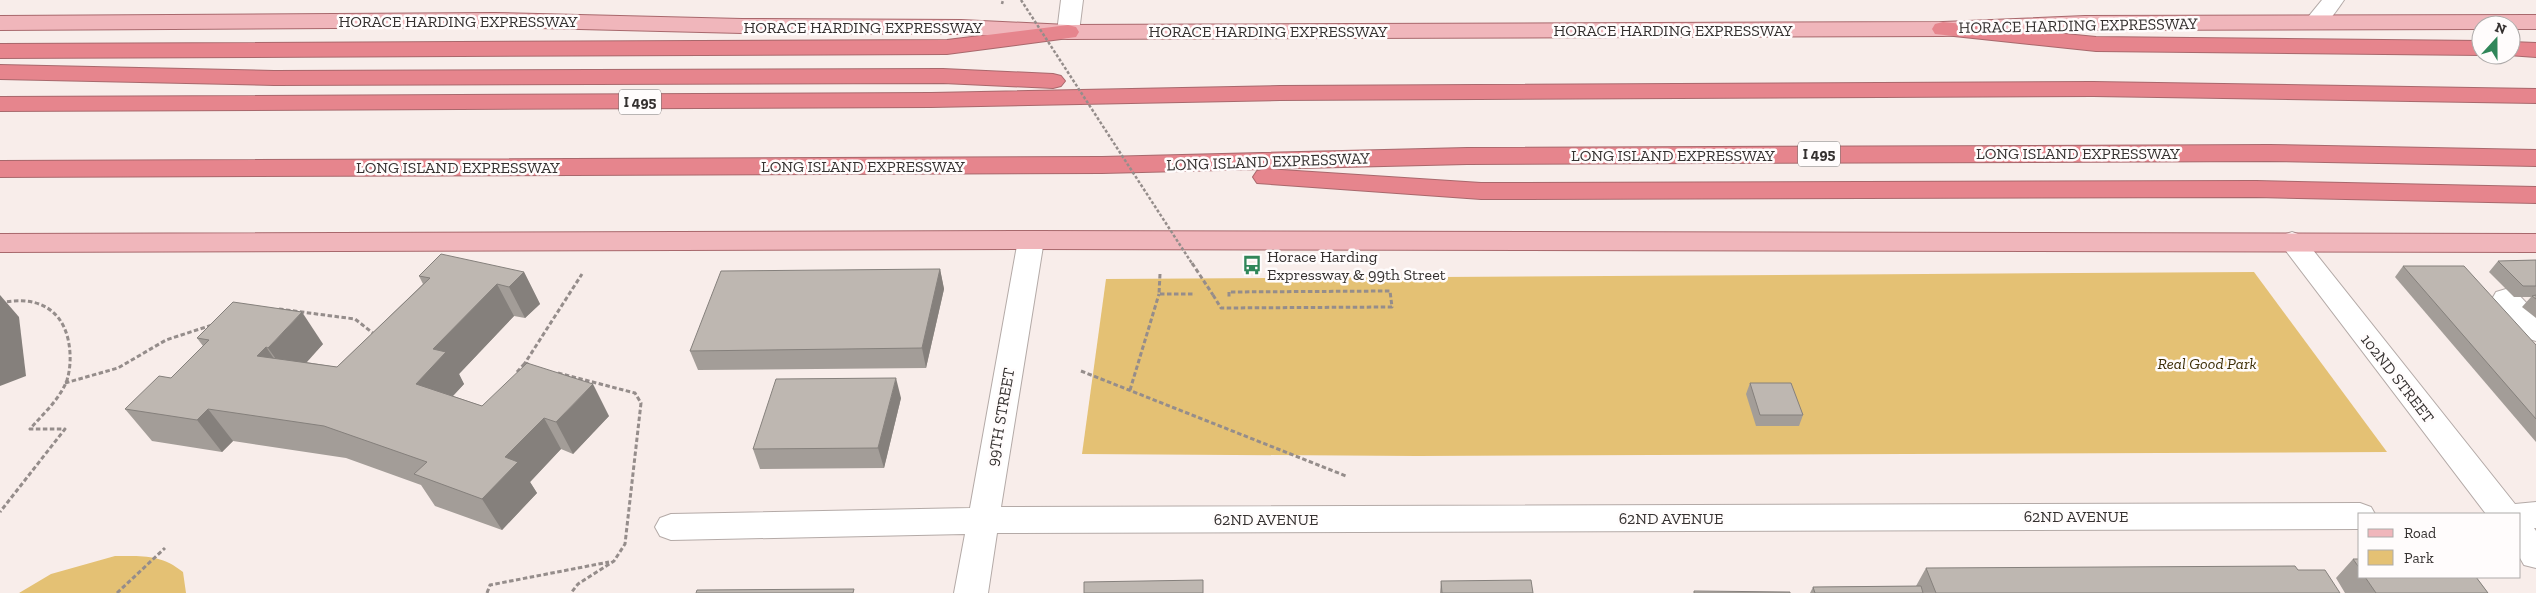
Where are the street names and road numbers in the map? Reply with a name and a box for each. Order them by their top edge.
street label: HORACE HARDING EXPRESSWAY [338,12,578,31]
street label: HORACE HARDING EXPRESSWAY [1958,14,2198,37]
street label: HORACE HARDING EXPRESSWAY [743,18,983,37]
street label: HORACE HARDING EXPRESSWAY [1553,21,1793,40]
street label: HORACE HARDING EXPRESSWAY [1148,22,1388,41]
road number: I 495 [619,90,661,114]
road number: I 495 [1798,142,1840,166]
street label: LONG ISLAND EXPRESSWAY [1976,144,2180,163]
street label: LONG ISLAND EXPRESSWAY [1571,146,1775,165]
street label: LONG ISLAND EXPRESSWAY [1166,148,1370,175]
street label: LONG ISLAND EXPRESSWAY [761,157,965,176]
street label: LONG ISLAND EXPRESSWAY [356,158,560,177]
street label: 102ND STREET [2357,330,2438,427]
street label: 99TH STREET [982,366,1019,468]
street label: 62ND AVENUE [2024,507,2128,526]
street label: 62ND AVENUE [1619,509,1723,528]
street label: 62ND AVENUE [1214,510,1318,529]

